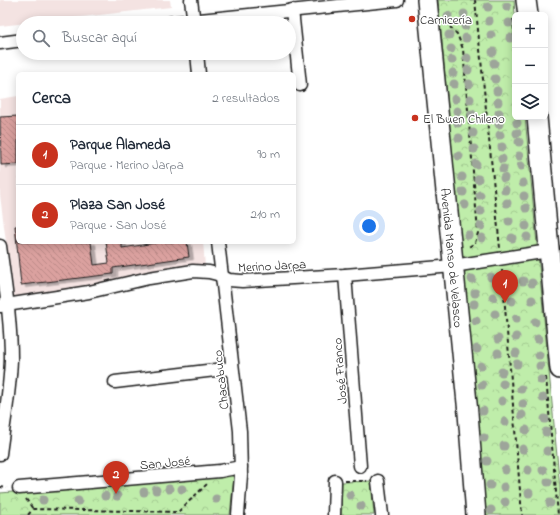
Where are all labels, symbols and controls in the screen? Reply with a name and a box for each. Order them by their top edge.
place label: Carnicería [420,11,472,30]
map controls [512,12,548,120]
button: + [512,12,548,48]
marker: Carnicería [407,14,417,24]
search box [16,16,296,60]
icon: search [30,27,52,49]
text: Buscar aquí [62,27,137,49]
button: − [512,48,548,84]
button: layers [512,84,548,120]
text: Cerca [32,86,71,111]
text: 2 resultados [212,89,280,108]
place label: El Buen Chileno [423,110,505,129]
marker: El Buen Chileno [410,113,420,123]
text: Parque Alameda [70,134,171,156]
text: 1 [43,145,47,164]
text: 90 m [257,145,280,164]
text: Parque · Merino Jarpa [70,156,184,175]
street label: Avenida Manso de Velasco [435,187,468,329]
text: Plaza San José [70,194,165,216]
text: 2 [42,205,48,224]
text: 210 m [250,205,280,224]
text: Parque · San José [70,216,166,235]
your location [359,216,379,236]
street label: Merino Jarpa [238,255,307,278]
pin: 1 [492,270,518,303]
street label: José Franco [328,337,353,405]
street label: Chacabuco [208,349,235,411]
street label: San José [139,452,191,475]
pin: 2 [103,461,129,494]

